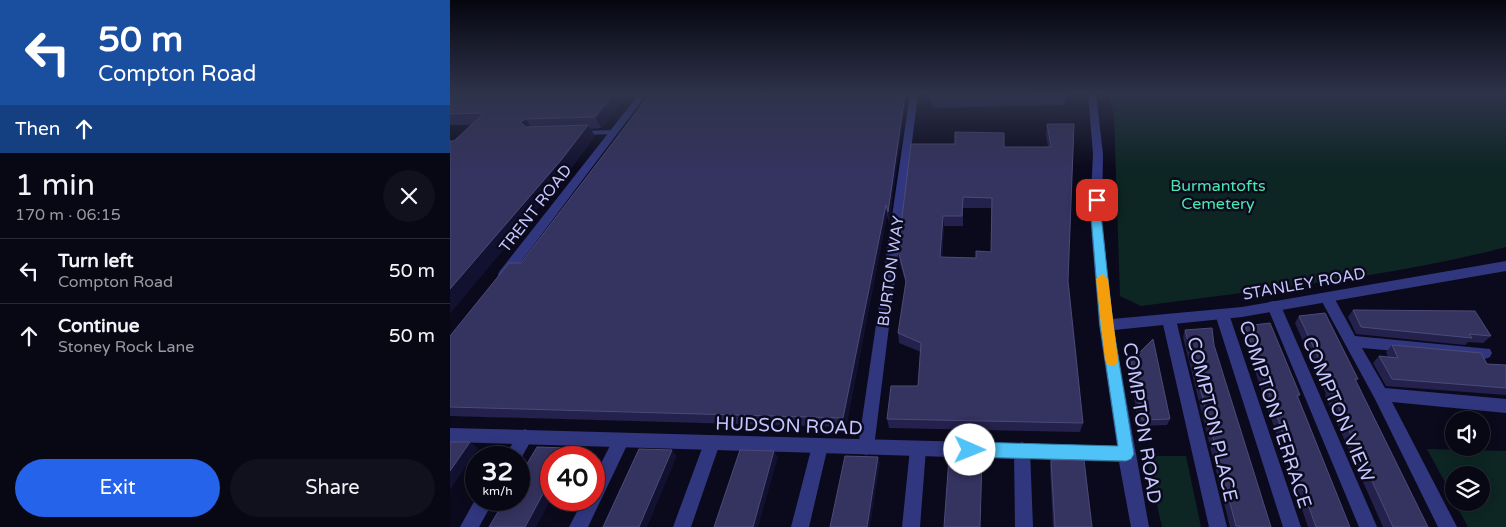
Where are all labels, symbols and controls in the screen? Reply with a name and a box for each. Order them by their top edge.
text: 50 m [98,19,183,61]
icon: left [15,20,80,85]
text: Compton Road [98,61,256,87]
icon: ahead [70,115,98,143]
text: Then [15,118,60,140]
street label: TRENT ROAD [495,161,576,257]
text: 1 min [15,167,95,204]
button: close [383,170,435,222]
park label: Burmantofts Cemetery [1170,176,1266,214]
pin [1076,179,1118,221]
icon: arrive [1083,186,1111,214]
text: 170 m · 06:15 [15,205,121,225]
street label: BURTON WAY [873,215,909,328]
text: Turn left [58,250,134,272]
icon: left [15,257,43,285]
text: 50 m [389,260,435,282]
street label: STANLEY ROAD [1241,263,1367,305]
text: Compton Road [58,272,173,292]
text: Continue [58,315,140,337]
street label: COMPTON TERRACE [1234,318,1316,511]
icon: ahead [15,322,43,350]
text: 50 m [389,325,435,347]
street label: COMPTON VIEW [1297,333,1379,486]
street label: COMPTON PLACE [1182,335,1242,504]
text: Stoney Rock Lane [58,337,194,357]
street label: COMPTON ROAD [1118,341,1166,505]
map controls [1445,411,1490,511]
button: sound [1445,411,1490,456]
street label: HUDSON ROAD [715,412,863,440]
position arrow [943,423,995,475]
speed limit sign: 40 [540,446,605,511]
text: 32 [482,457,513,487]
button: Exit [15,459,220,517]
button: Share [230,459,435,517]
button: layers [1445,466,1490,511]
text: km/h [482,484,513,498]

